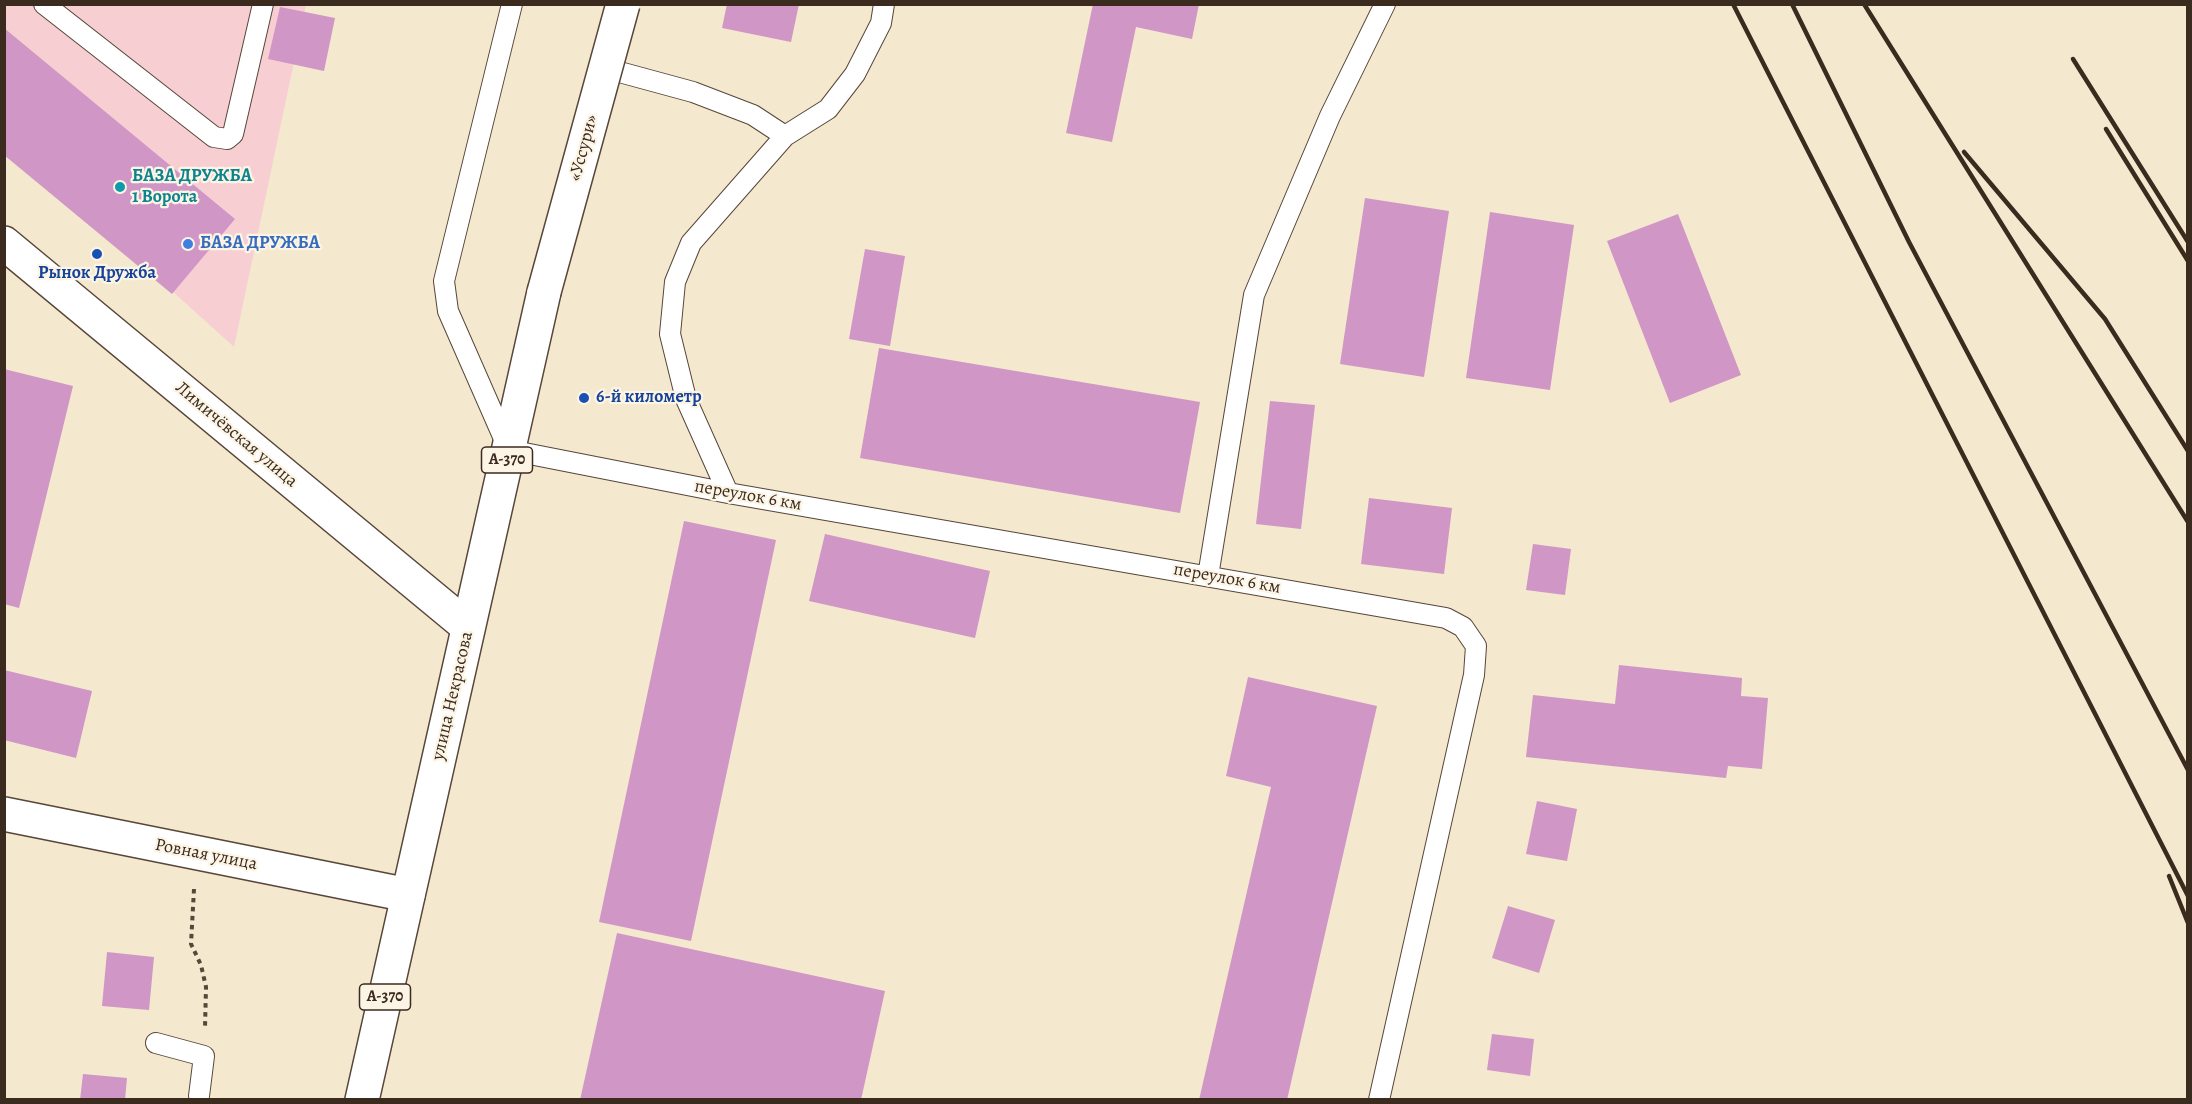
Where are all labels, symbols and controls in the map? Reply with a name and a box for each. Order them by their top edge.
street label: «Уссури» [565,112,603,184]
place label: БАЗА ДРУЖБА 1 Ворота [132,166,252,208]
marker: БАЗА ДРУЖБА 1 Ворота [113,180,127,194]
place label: БАЗА ДРУЖБА [200,233,320,255]
marker: БАЗА ДРУЖБА [181,237,195,251]
marker: Рынок Дружба [90,247,104,261]
place label: Рынок Дружба [38,263,156,285]
street label: Лимичёвская улица [170,377,302,493]
place label: 6-й километр [596,387,702,409]
marker: 6-й километр [577,391,591,405]
road number: А-370 [482,447,532,473]
street label: переулок 6 км [693,476,803,516]
street label: переулок 6 км [1172,559,1282,599]
street label: улица Некрасова [428,629,478,763]
street label: Ровная улица [153,835,259,875]
road number: А-370 [360,984,410,1010]

